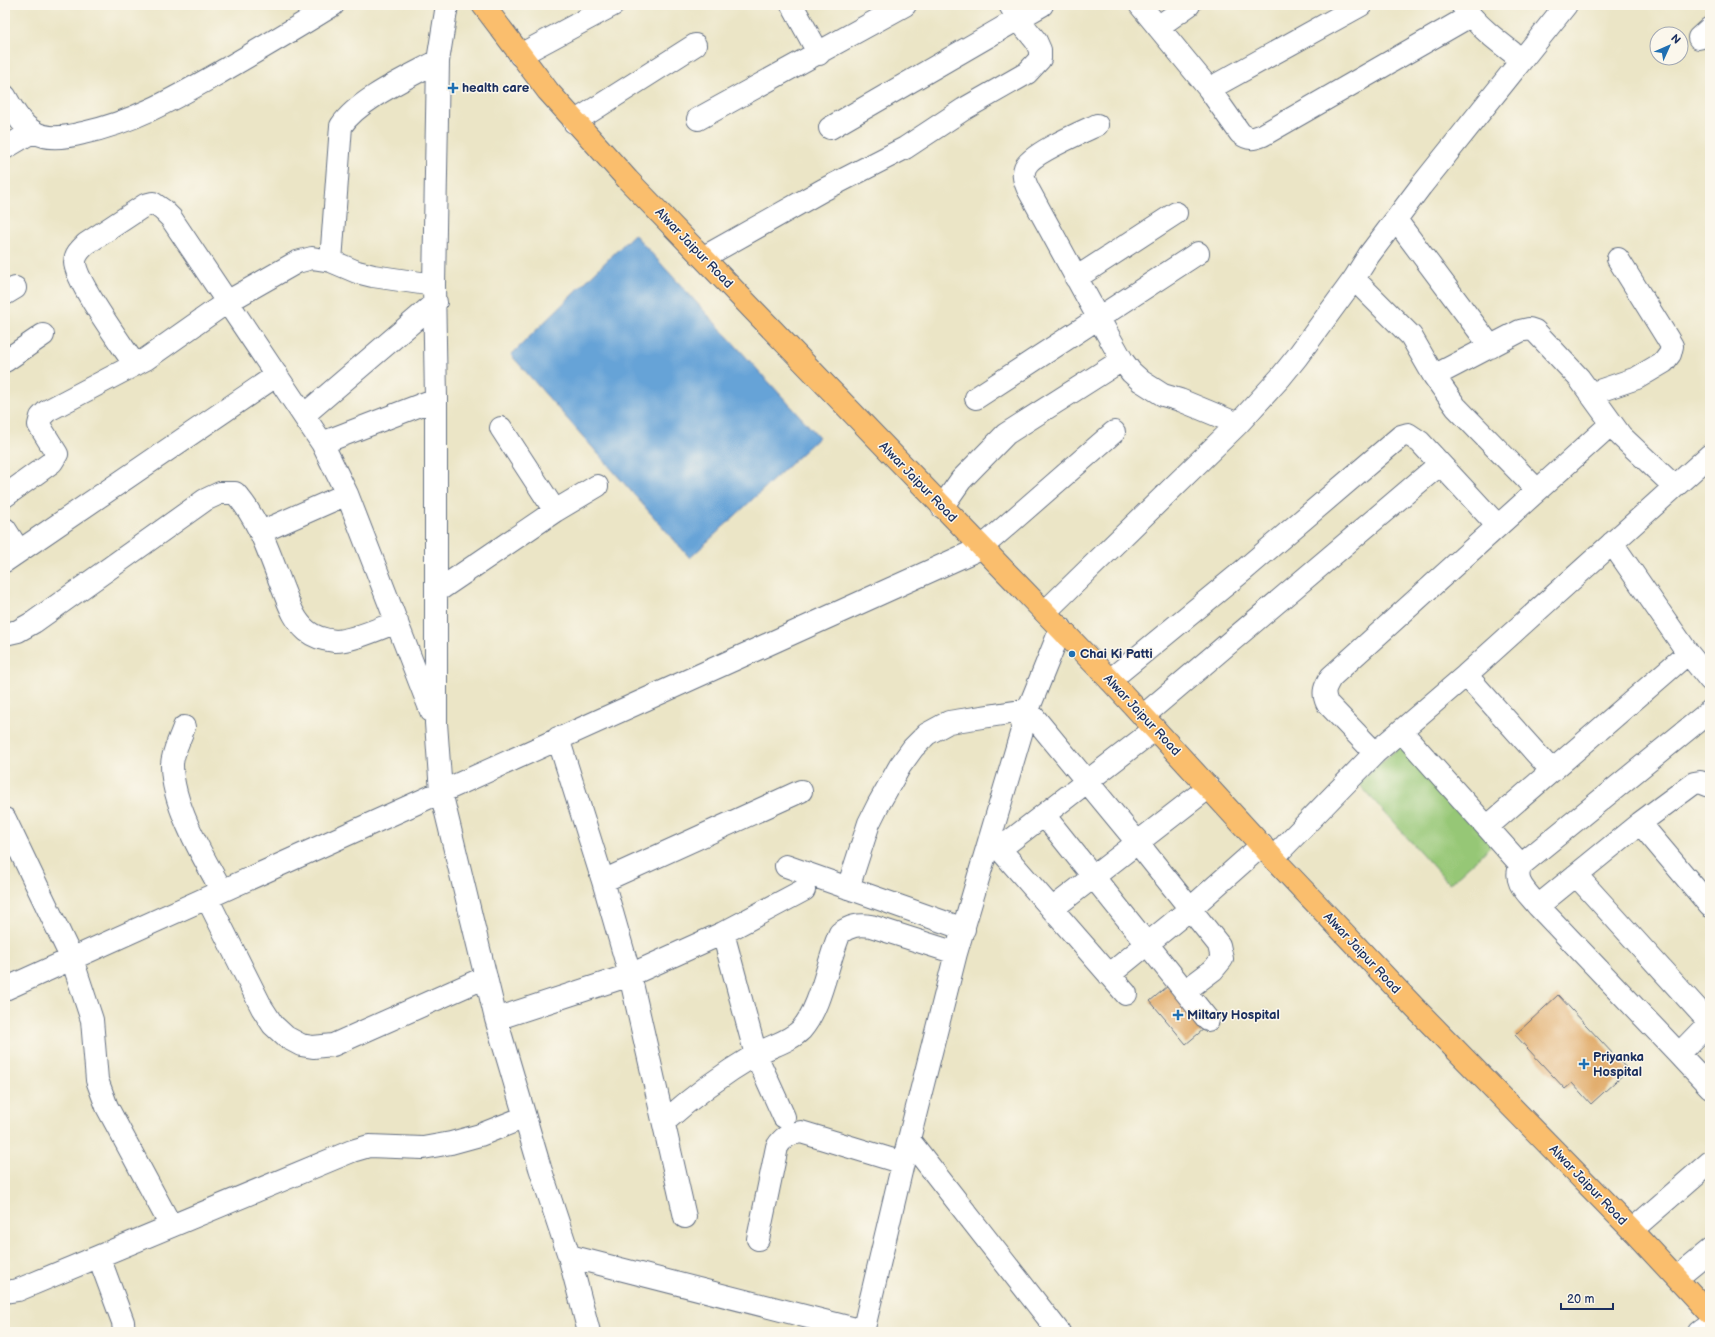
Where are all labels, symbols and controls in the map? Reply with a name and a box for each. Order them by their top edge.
north arrow [1649,26,1689,66]
text: N [1668,32,1683,47]
place label: health care [462,80,530,96]
marker: health care [447,82,459,94]
street label: Alwar Jaipur Road [652,204,736,292]
street label: Alwar Jaipur Road [876,438,960,526]
place label: Chai Ki Patti [1080,646,1153,662]
marker: Chai Ki Patti [1067,649,1077,659]
street label: Alwar Jaipur Road [1100,671,1184,759]
street label: Alwar Jaipur Road [1320,909,1404,997]
place label: Miltary Hospital [1187,1007,1280,1023]
marker: Miltary Hospital [1172,1009,1184,1021]
place label: Priyanka Hospital [1593,1049,1644,1080]
marker: Priyanka Hospital [1578,1058,1590,1070]
street label: Alwar Jaipur Road [1546,1141,1630,1229]
scale bar [1561,1285,1613,1311]
text: 20 m [1567,1292,1594,1307]

